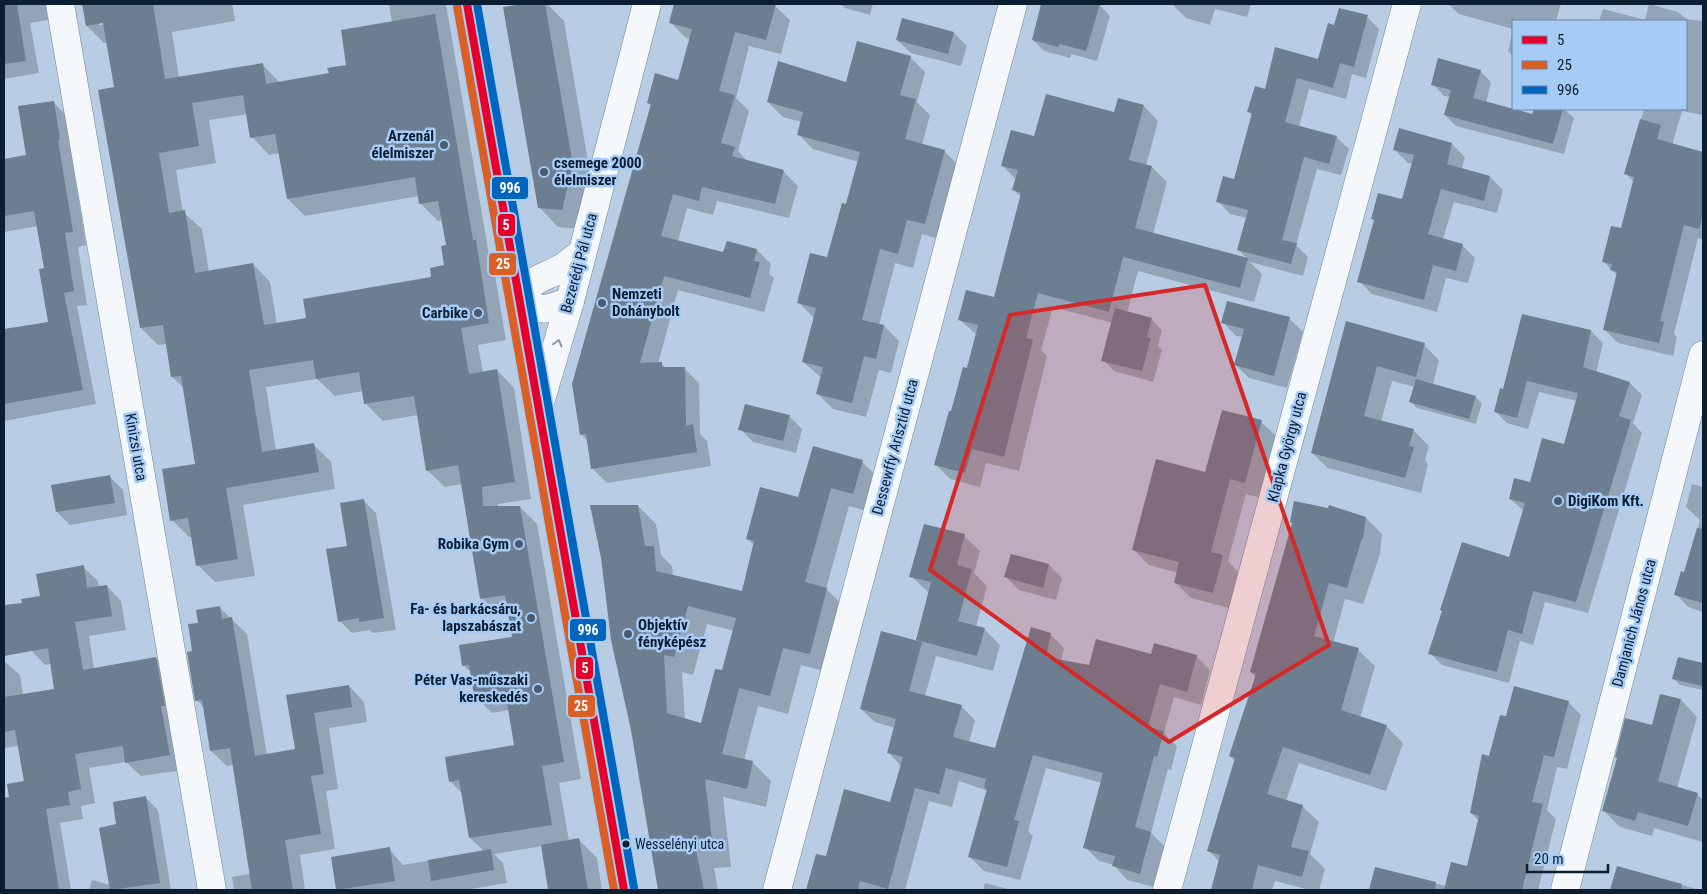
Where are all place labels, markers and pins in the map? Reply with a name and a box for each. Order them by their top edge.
place label: Arzenál élelmiszer [372,127,434,162]
marker: Arzenál élelmiszer [438,139,450,151]
place label: csemege 2000 élelmiszer [554,154,642,189]
marker: csemege 2000 élelmiszer [538,166,550,178]
place label: Nemzeti Dohánybolt [612,285,680,320]
marker: Nemzeti Dohánybolt [596,297,608,309]
place label: Carbike [422,304,468,322]
marker: Carbike [472,307,484,319]
place label: DigiKom Kft. [1568,492,1644,510]
marker: DigiKom Kft. [1552,495,1564,507]
place label: Robika Gym [438,535,509,553]
marker: Robika Gym [513,538,525,550]
place label: Fa- és barkácsáru, lapszabászat [410,600,521,635]
marker: Fa- és barkácsáru, lapszabászat [525,612,537,624]
place label: Objektív fényképész [638,616,707,651]
marker: Objektív fényképész [622,628,634,640]
place label: Péter Vas-műszaki kereskedés [414,671,528,706]
marker: Péter Vas-műszaki kereskedés [532,683,544,695]
place label: Wesselényi utca [635,836,724,852]
marker: Wesselényi utca [621,839,631,849]

